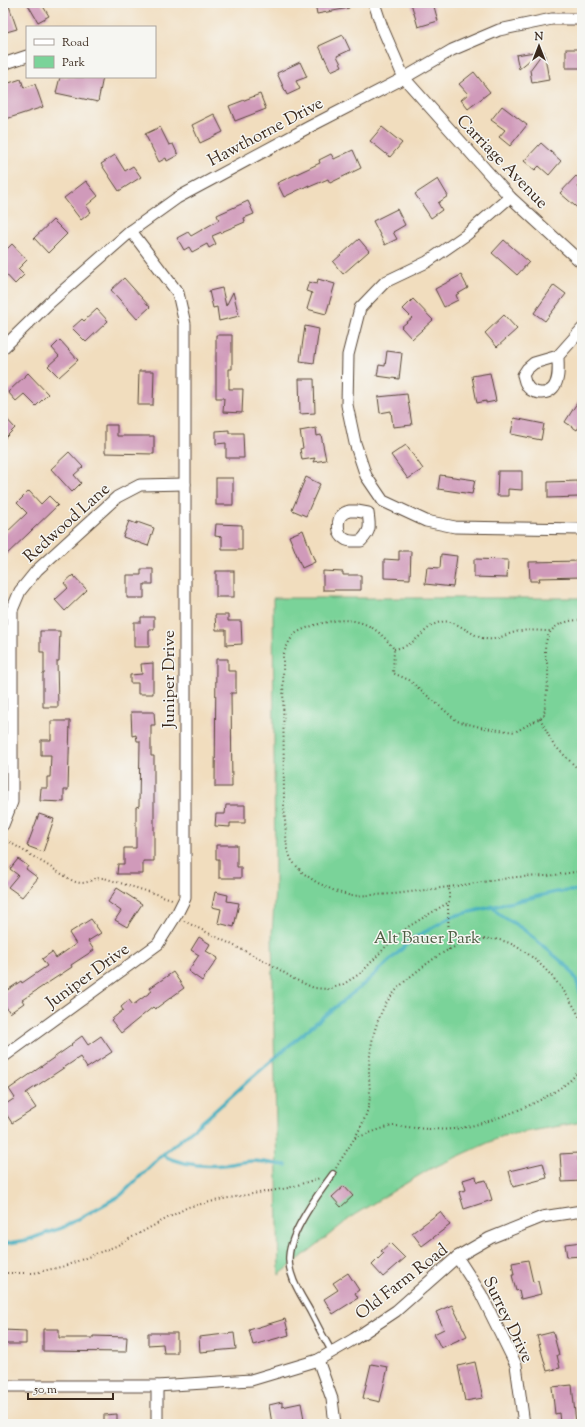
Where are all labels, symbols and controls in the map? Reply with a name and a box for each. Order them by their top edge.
legend [26,26,156,78]
north arrow [519,26,559,66]
text: N [534,29,544,45]
text: Road [62,34,89,52]
text: Park [62,54,85,72]
street label: Hawthorne Drive [204,92,328,173]
street label: Carriage Avenue [450,110,553,215]
street label: Redwood Lane [19,478,116,569]
street label: Juniper Drive [158,630,182,729]
park label: Alt Bauer Park [374,927,480,951]
street label: Juniper Drive [41,938,135,1016]
street label: Old Farm Road [351,1239,454,1326]
street label: Surrey Drive [476,1273,538,1367]
scale bar [28,1375,113,1401]
text: 50 m [33,1381,57,1399]

